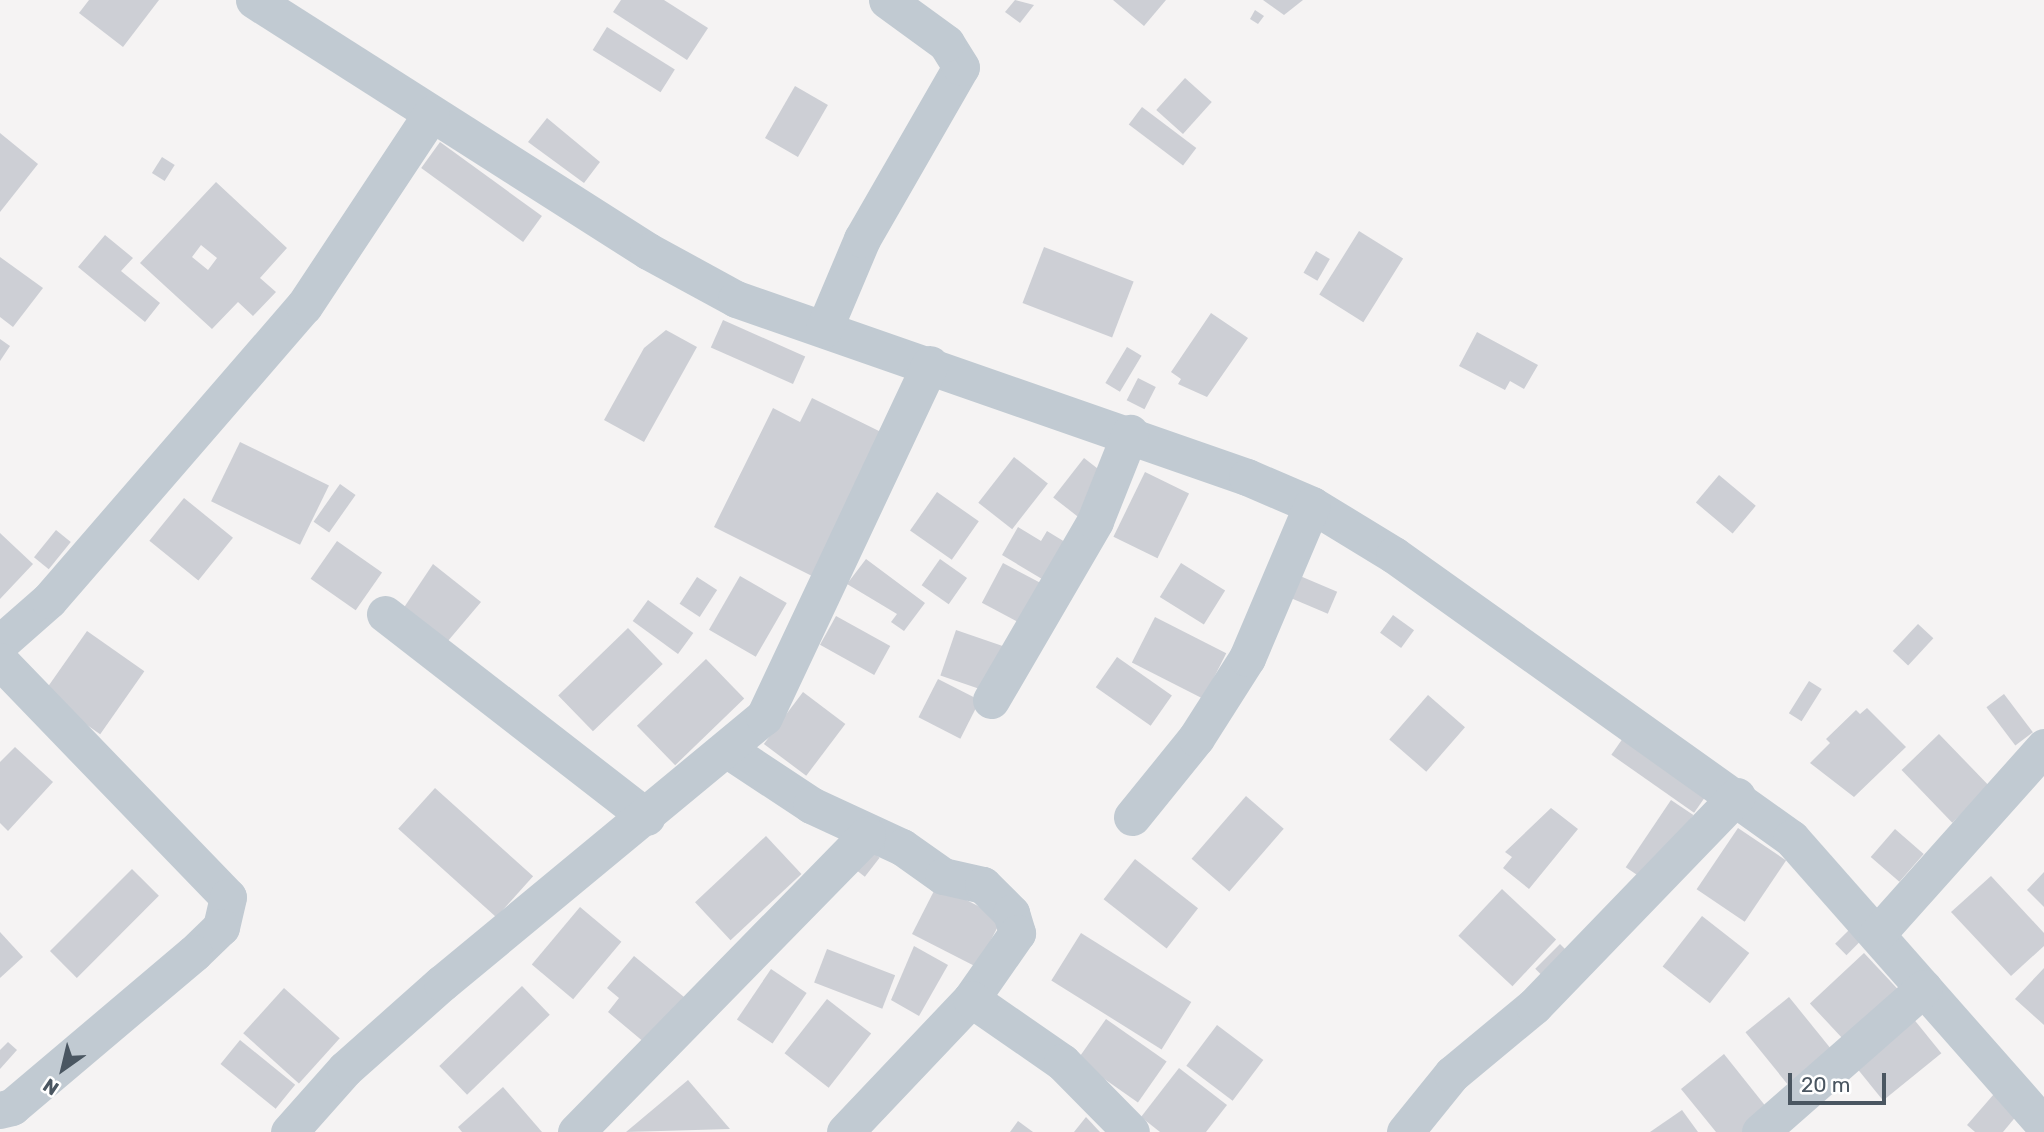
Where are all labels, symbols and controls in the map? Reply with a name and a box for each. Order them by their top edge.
north arrow [28,1034,98,1104]
scale bar [1792,1058,1890,1102]
text: 20 m [1801,1072,1850,1097]
text: N [39,1073,63,1100]

